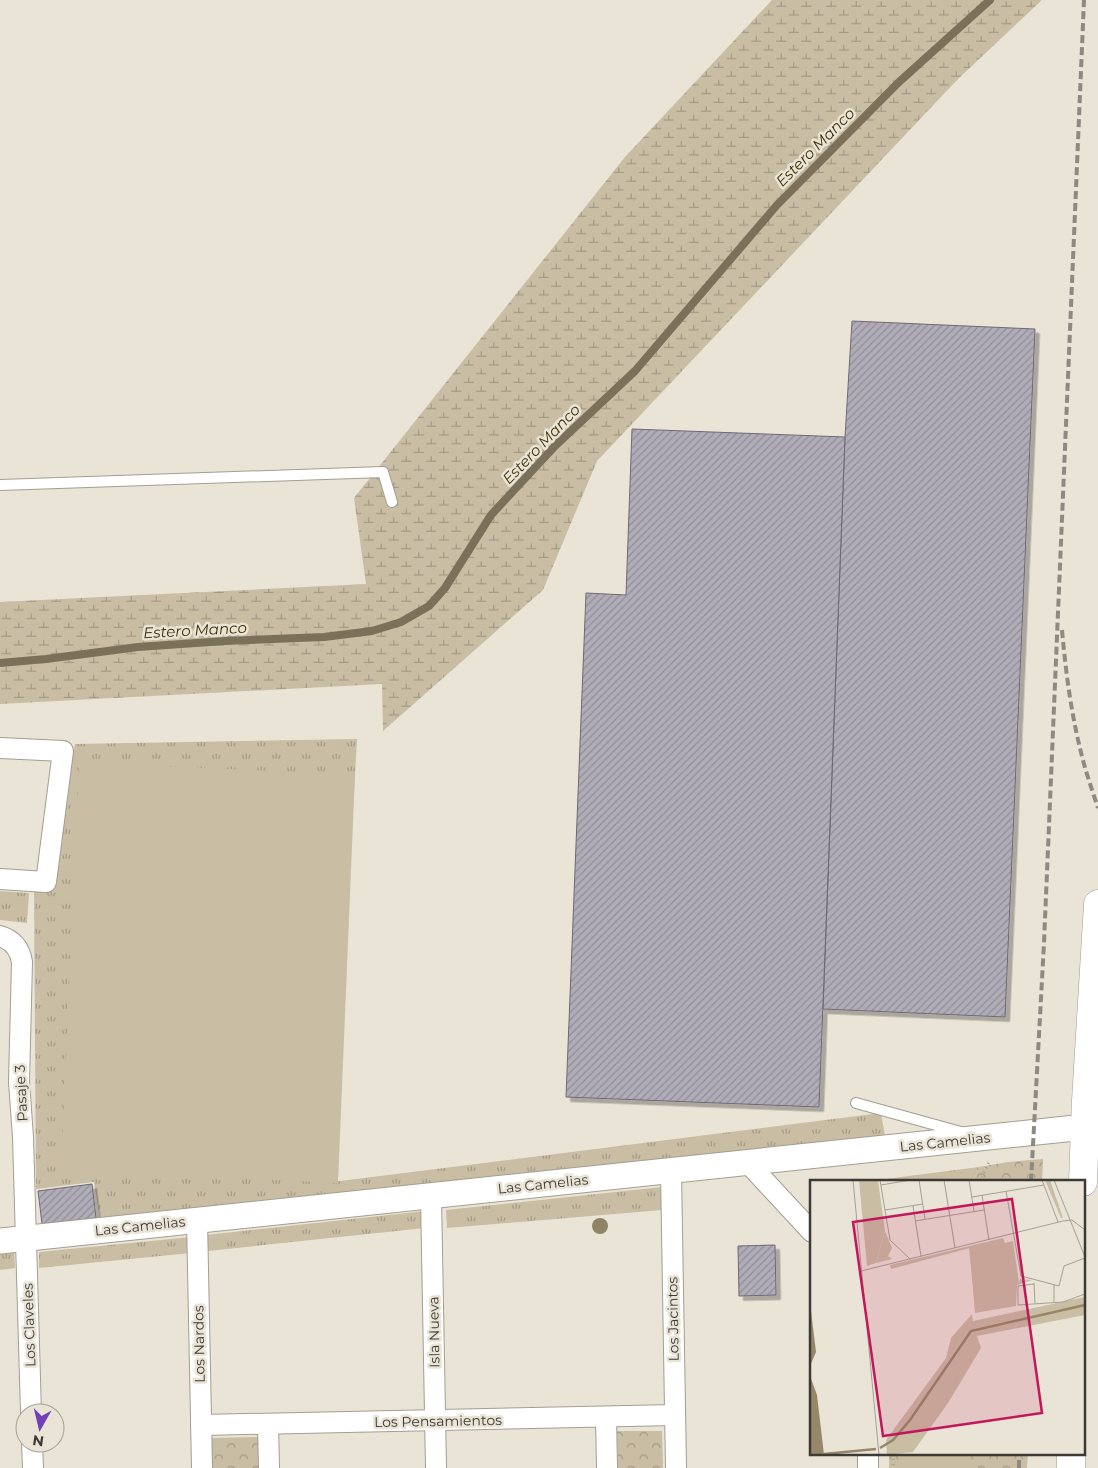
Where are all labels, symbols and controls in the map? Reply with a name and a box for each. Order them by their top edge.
water label: Estero Manco [772,104,858,190]
water label: Estero Manco [498,400,584,488]
water label: Estero Manco [143,618,247,642]
street label: Pasaje 3 [11,1064,31,1122]
street label: Las Camelias [899,1128,991,1156]
street label: Las Camelias [497,1170,589,1198]
inset map [810,1180,1086,1456]
street label: Las Camelias [94,1212,186,1240]
street label: Los Jacintos [663,1276,683,1362]
street label: Los Claveles [19,1282,39,1367]
street label: Isla Nueva [424,1296,444,1368]
street label: Los Nardos [189,1305,209,1383]
north arrow [15,1403,65,1453]
street label: Los Pensamientos [374,1411,502,1431]
text: N [31,1431,45,1451]

